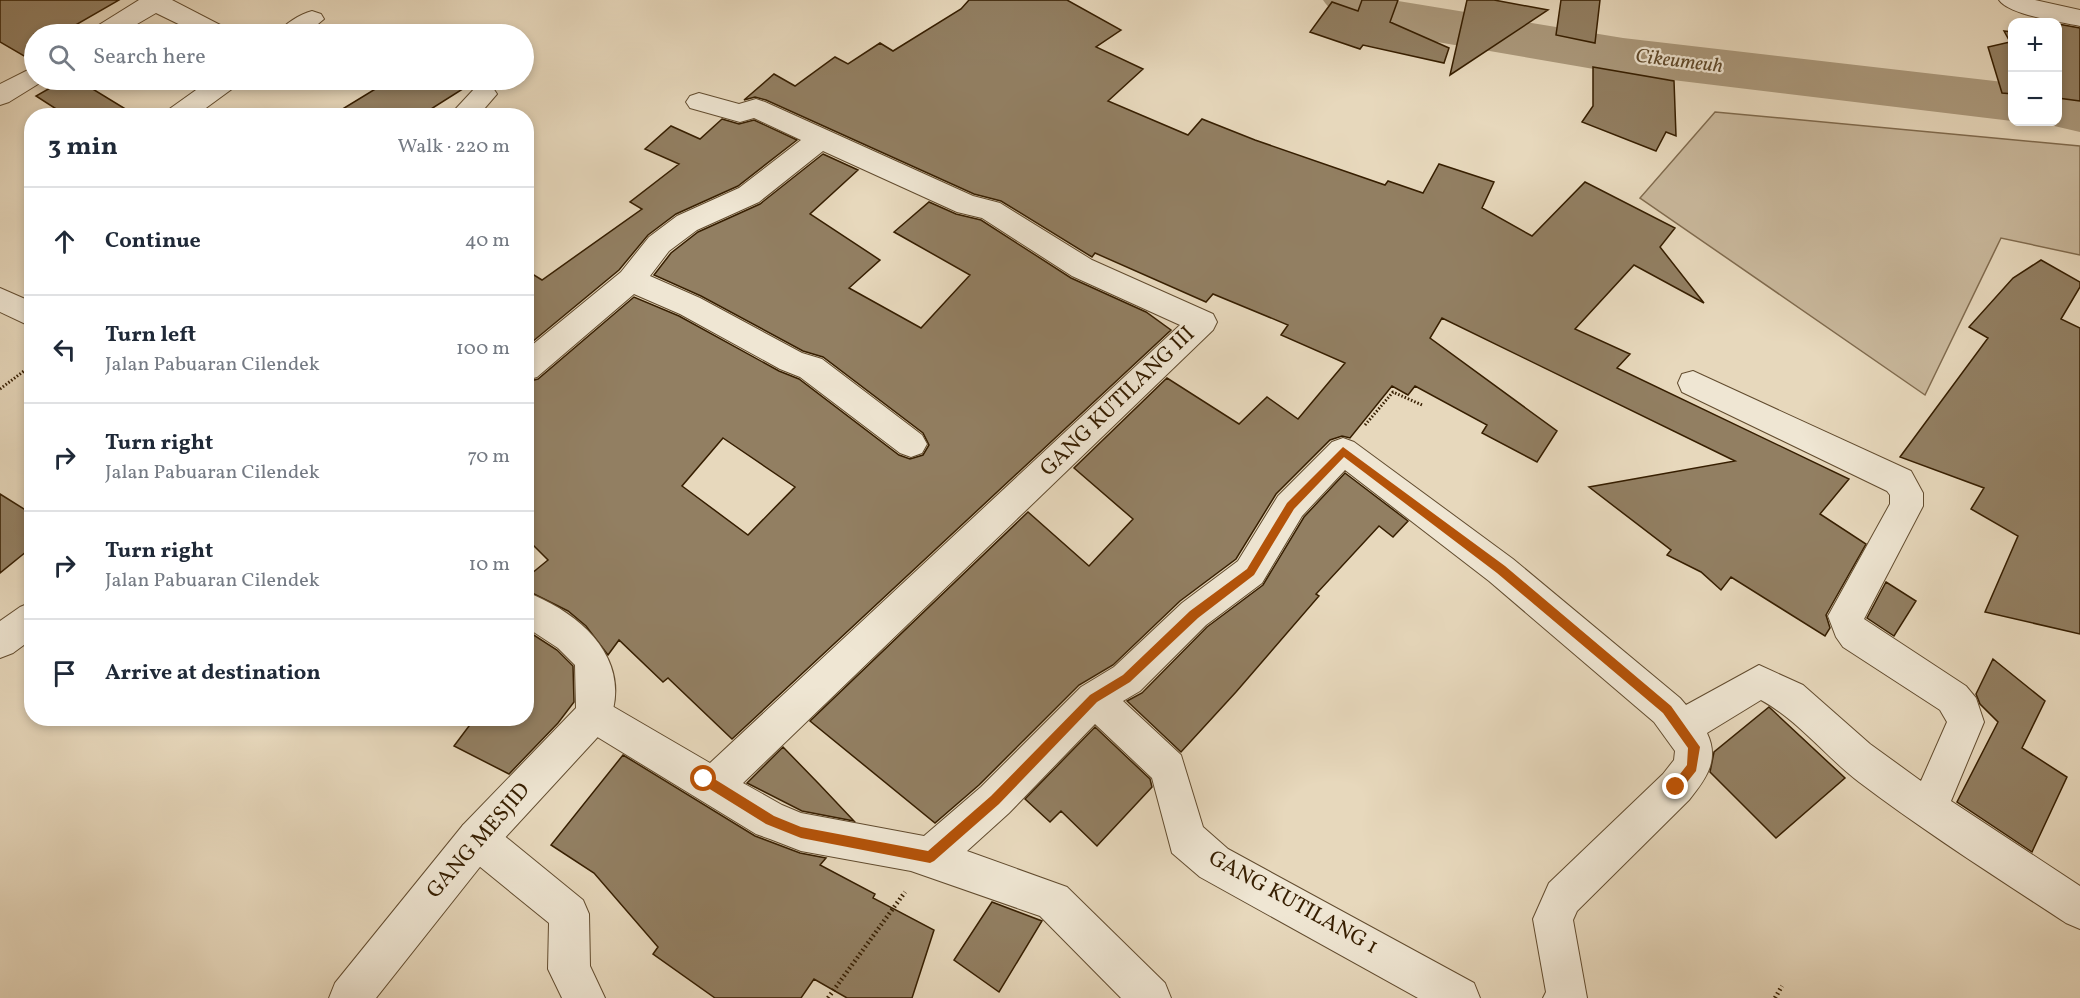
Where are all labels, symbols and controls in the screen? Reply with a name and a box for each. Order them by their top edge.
map controls [2008,18,2062,126]
button: + [2008,18,2062,72]
search box [24,24,534,90]
icon: search [45,41,78,74]
text: Search here [93,42,206,73]
water label: Cikeumeuh [1634,43,1724,81]
button: − [2008,72,2062,126]
text: 3 min [48,129,118,165]
text: Walk · 220 m [398,133,510,161]
icon: ahead [48,225,81,258]
text: Continue [105,226,201,257]
text: 40 m [465,227,510,255]
text: Turn left [105,320,196,351]
street label: GANG KUTILANG III [1034,320,1202,484]
icon: left [48,333,81,366]
text: 100 m [456,335,510,363]
text: Jalan Pabuaran Cilendek [105,351,320,379]
text: Turn right [105,428,213,459]
icon: right [48,441,81,474]
text: 70 m [467,443,510,471]
text: Jalan Pabuaran Cilendek [105,459,320,487]
text: Turn right [105,536,213,567]
icon: right [48,549,81,582]
text: 10 m [469,551,510,579]
text: Jalan Pabuaran Cilendek [105,567,320,595]
icon: arrive [48,657,81,690]
text: Arrive at destination [105,658,321,689]
route start [690,765,716,791]
route end [1662,773,1688,799]
street label: GANG MESJID [420,776,538,906]
street label: GANG KUTILANG 1 [1202,843,1384,963]

